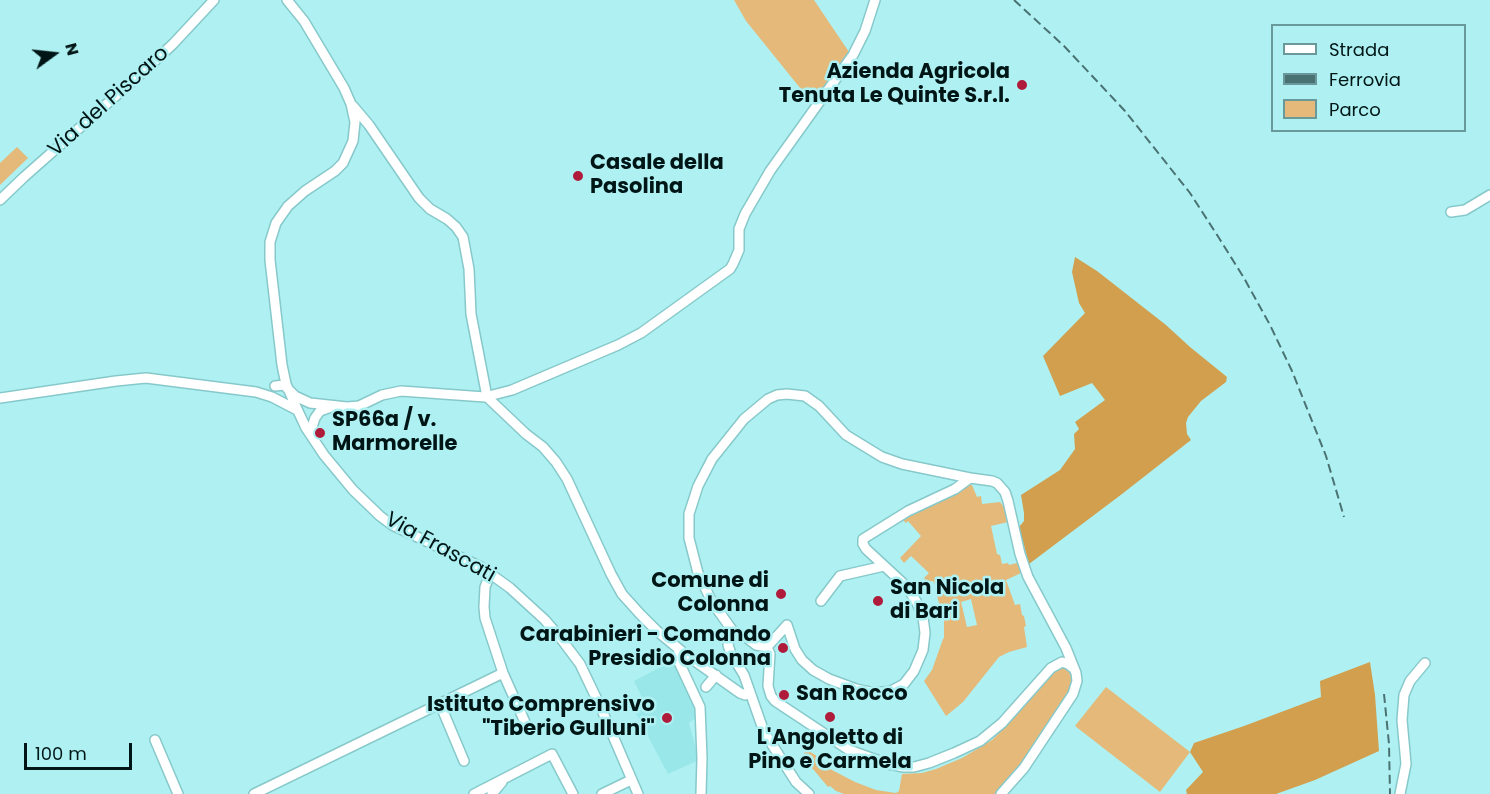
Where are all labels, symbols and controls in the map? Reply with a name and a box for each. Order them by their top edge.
north arrow [24,24,84,84]
legend [1271,24,1466,132]
text: Strada [1329,37,1389,62]
text: N [59,40,85,58]
street label: Via del Piscaro [43,41,175,163]
place label: Azienda Agricola Tenuta Le Quinte S.r.l. [779,60,1010,110]
text: Ferrovia [1329,67,1401,92]
marker: Azienda Agricola Tenuta Le Quinte S.r.l. [1015,78,1029,92]
text: Parco [1329,97,1381,122]
place label: Casale della Pasolina [590,151,724,201]
marker: Casale della Pasolina [571,169,585,183]
place label: SP66a / v. Marmorelle [332,408,457,458]
marker: SP66a / v. Marmorelle [313,426,327,440]
street label: Via Frascati [380,507,500,589]
place label: Comune di Colonna [651,569,769,619]
place label: San Nicola di Bari [890,576,1004,626]
marker: Comune di Colonna [774,587,788,601]
marker: San Nicola di Bari [871,594,885,608]
place label: Carabinieri - Comando Presidio Colonna [520,623,771,673]
marker: Carabinieri - Comando Presidio Colonna [776,641,790,655]
place label: San Rocco [796,682,908,708]
marker: San Rocco [777,688,791,702]
place label: Istituto Comprensivo "Tiberio Gulluni" [427,693,655,743]
marker: L'Angoletto di Pino e Carmela [823,710,837,724]
marker: Istituto Comprensivo "Tiberio Gulluni" [660,711,674,725]
place label: L'Angoletto di Pino e Carmela [748,726,912,776]
scale bar [27,731,135,769]
text: 100 m [35,741,87,766]

